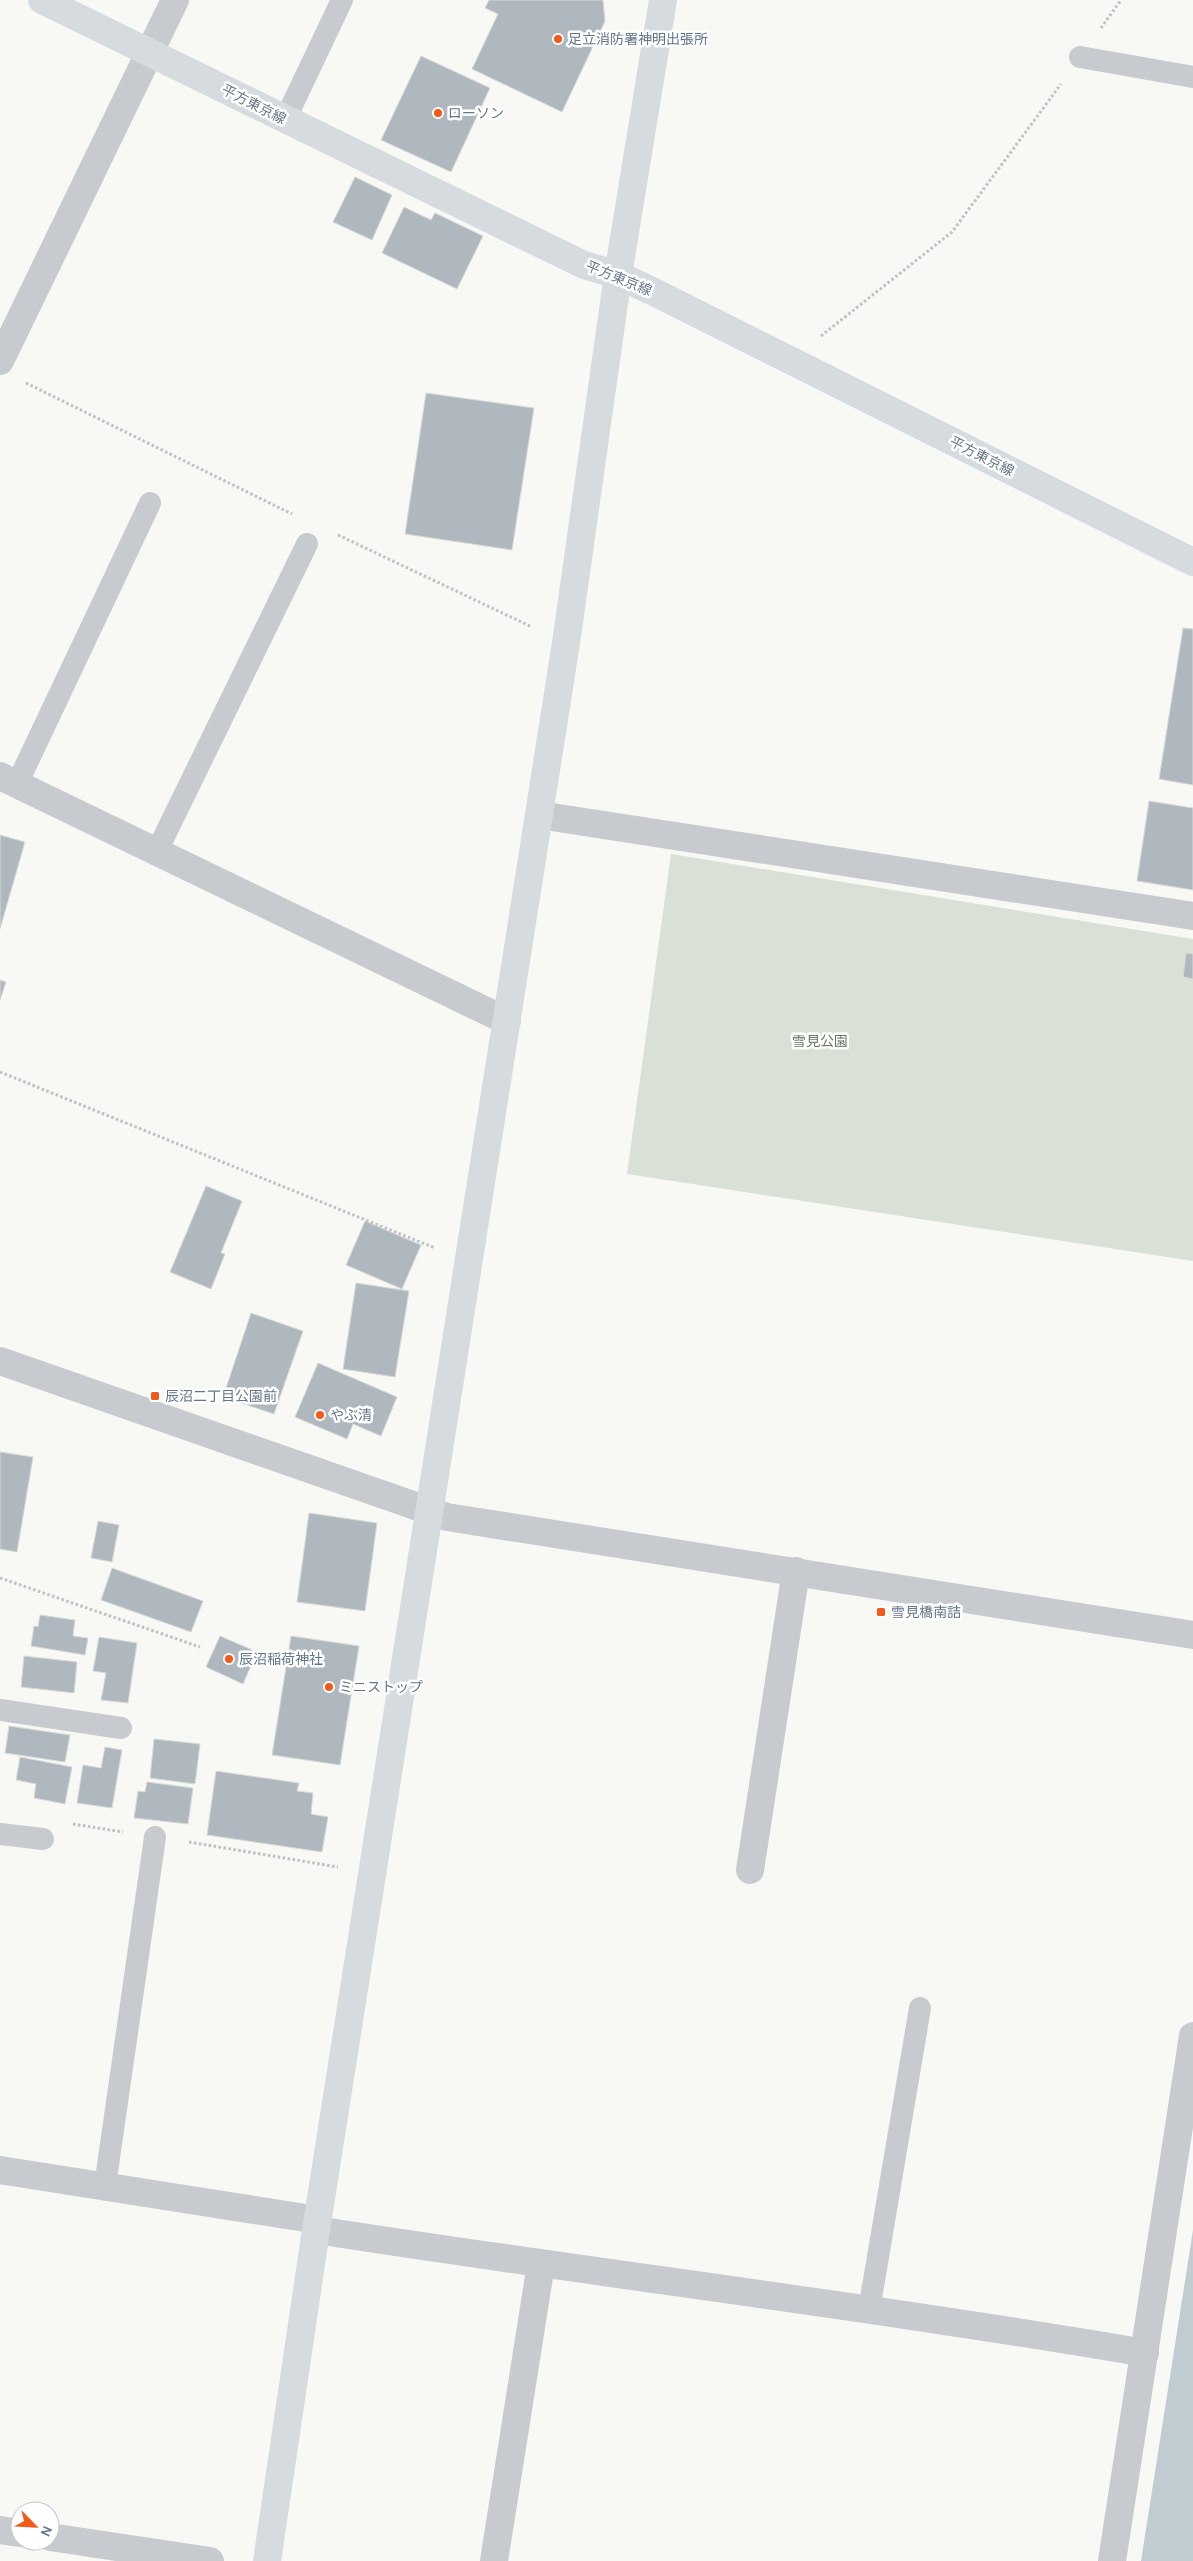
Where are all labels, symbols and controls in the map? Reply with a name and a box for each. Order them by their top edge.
place label: 足立消防署神明出張所 [568,31,708,48]
marker: 足立消防署神明出張所 [552,33,564,45]
street label: 平方東京線 [219,81,289,128]
place label: ローソン [448,105,504,122]
marker: ローソン [432,107,444,119]
street label: 平方東京線 [583,257,654,299]
street label: 平方東京線 [947,433,1017,480]
park label: 雪見公園 [792,1033,848,1050]
place label: 辰沼二丁目公園前 [165,1388,277,1405]
marker: 辰沼二丁目公園前 [149,1390,161,1402]
place label: やぶ清 [330,1407,372,1424]
marker: やぶ清 [314,1409,326,1421]
place label: 雪見橋南詰 [891,1604,961,1621]
marker: 雪見橋南詰 [875,1606,887,1618]
place label: 辰沼稲荷神社 [239,1651,323,1668]
marker: 辰沼稲荷神社 [223,1653,235,1665]
place label: ミニストップ [339,1679,423,1696]
marker: ミニストップ [323,1681,335,1693]
north arrow [10,2501,60,2551]
text: N [37,2523,56,2539]

